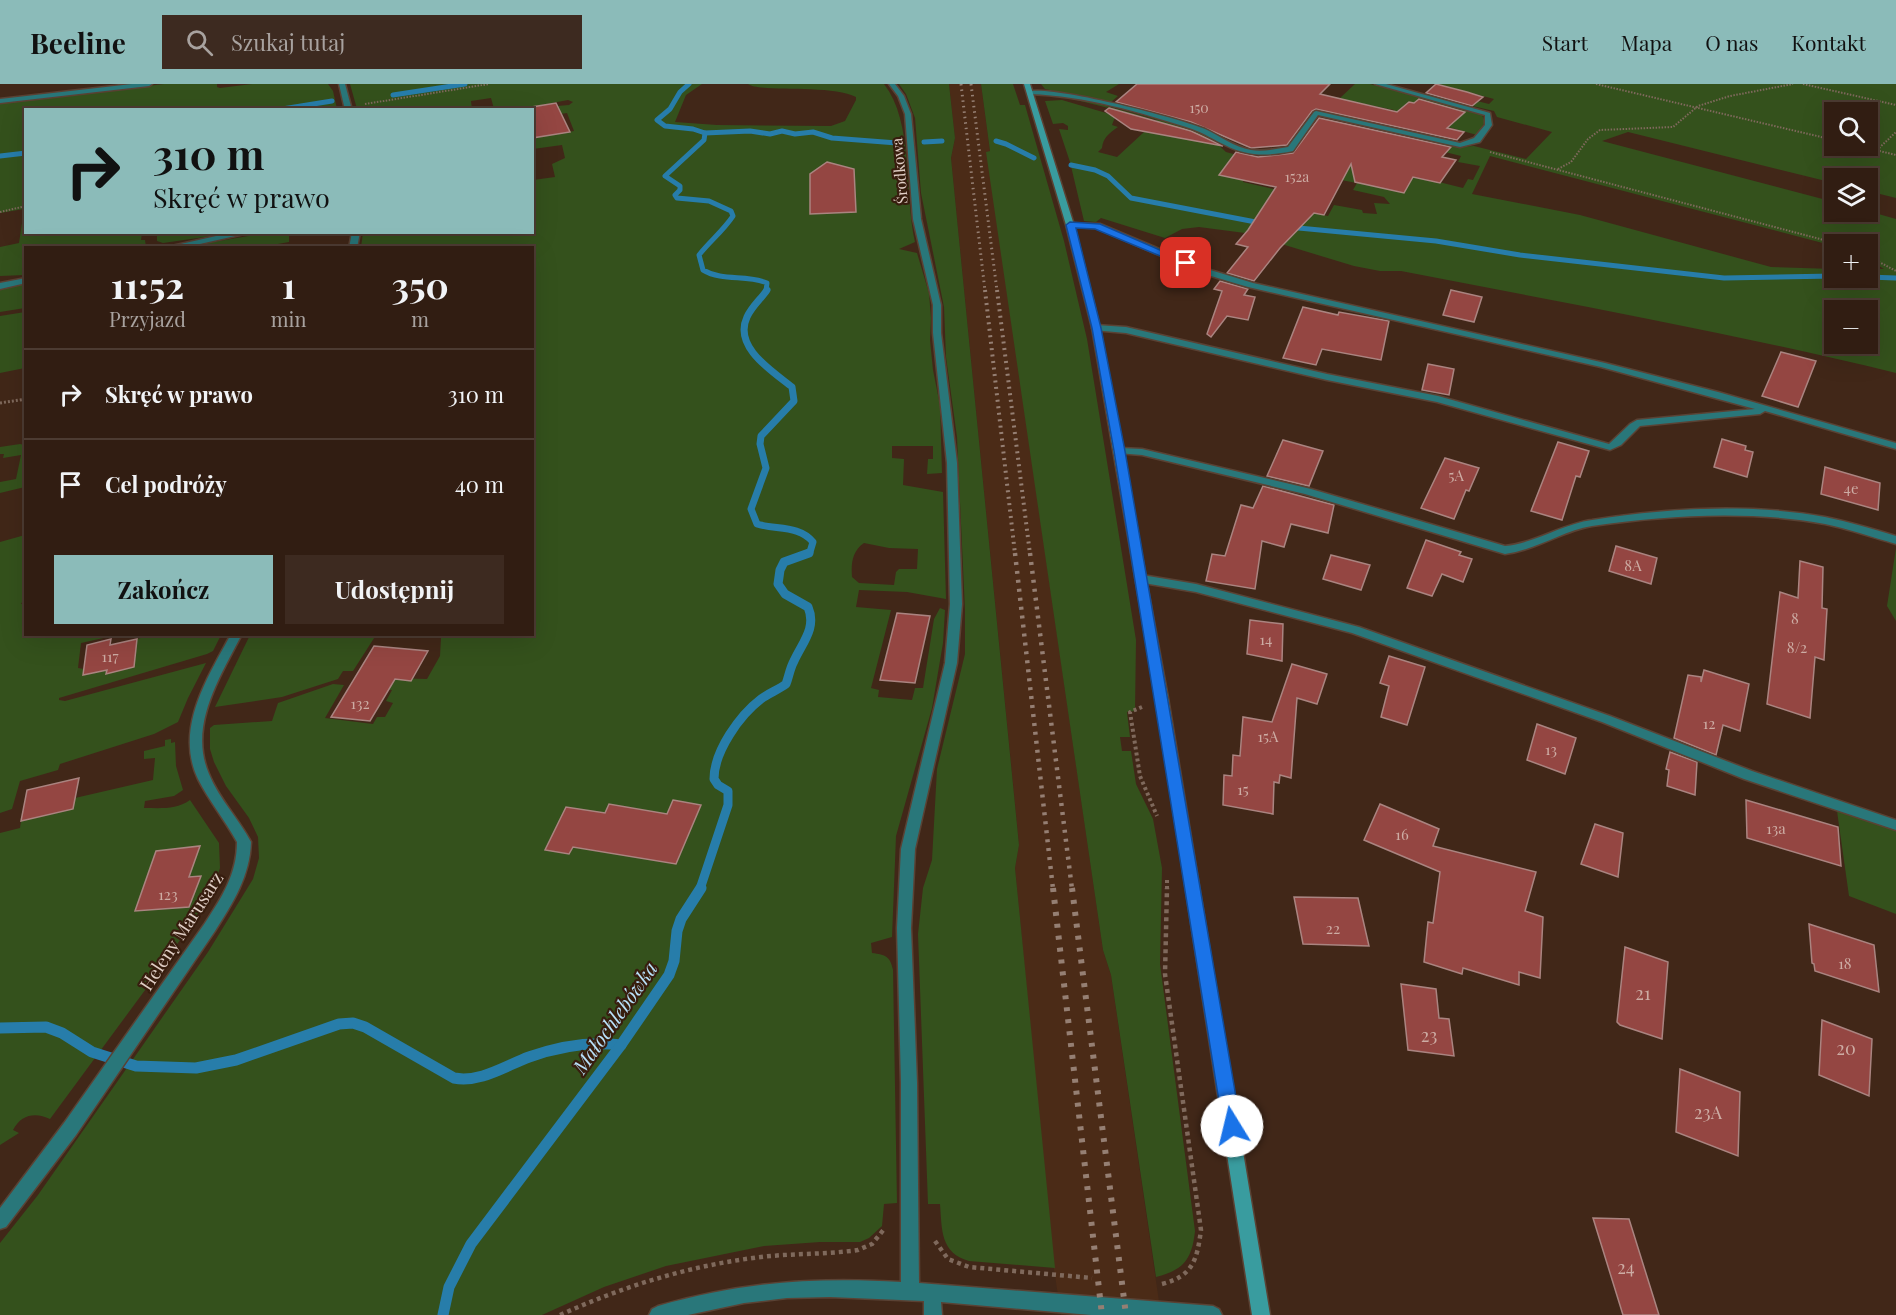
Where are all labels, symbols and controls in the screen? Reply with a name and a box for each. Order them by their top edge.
search box [162,15,582,69]
text: Beeline [30,24,126,61]
icon: search [183,26,216,59]
text: Szukaj tutaj [231,27,345,57]
text: Start [1542,28,1588,56]
text: Mapa [1621,28,1672,56]
text: O nas [1705,28,1758,56]
text: Kontakt [1791,28,1866,56]
house number: 150 [1189,98,1209,117]
map controls [1824,102,1878,354]
button: search [1824,102,1878,156]
text: 310 m [153,125,264,181]
icon: right [54,132,132,210]
street label: Środkowa [886,137,912,205]
house number: 152a [1285,167,1309,186]
button: layers [1824,168,1878,222]
text: Skręć w prawo [153,179,330,215]
button: + [1824,234,1878,288]
pin [1160,237,1211,288]
icon: arrive [1169,246,1202,279]
text: 11:52 [111,260,184,308]
text: 1 [282,260,296,308]
text: 350 [392,260,449,308]
button: − [1824,300,1878,354]
text: Przyjazd [109,305,186,332]
text: min [271,305,306,332]
text: m [411,305,429,332]
icon: right [54,378,87,411]
text: Skręć w prawo [105,379,253,409]
text: 310 m [448,379,504,409]
house number: 5A [1448,465,1464,485]
icon: arrive [54,468,87,501]
text: Cel podróży [105,469,227,499]
text: 40 m [455,469,504,499]
house number: 4e [1843,478,1859,498]
button: Zakończ [54,555,273,624]
button: Udostępnij [285,555,504,624]
house number: 8A [1624,555,1642,575]
house number: 8 [1791,608,1799,628]
house number: 14 [1260,629,1272,649]
house number: 8/2 [1787,637,1807,657]
house number: 117 [101,646,119,666]
house number: 132 [350,693,370,713]
house number: 12 [1703,713,1715,733]
house number: 15A [1257,726,1279,746]
house number: 13 [1545,739,1557,759]
house number: 15 [1237,779,1249,799]
house number: 13a [1766,818,1786,838]
house number: 16 [1395,824,1409,844]
street label: Heleny Marusarz [134,867,228,995]
house number: 123 [158,884,178,904]
house number: 22 [1326,918,1340,938]
house number: 18 [1838,953,1852,973]
water label: Małochlebówka [565,956,663,1079]
house number: 21 [1635,981,1651,1005]
house number: 23 [1421,1023,1437,1047]
house number: 20 [1836,1036,1856,1060]
position arrow [1200,1094,1264,1158]
house number: 23A [1694,1100,1723,1124]
house number: 24 [1617,1255,1635,1279]

